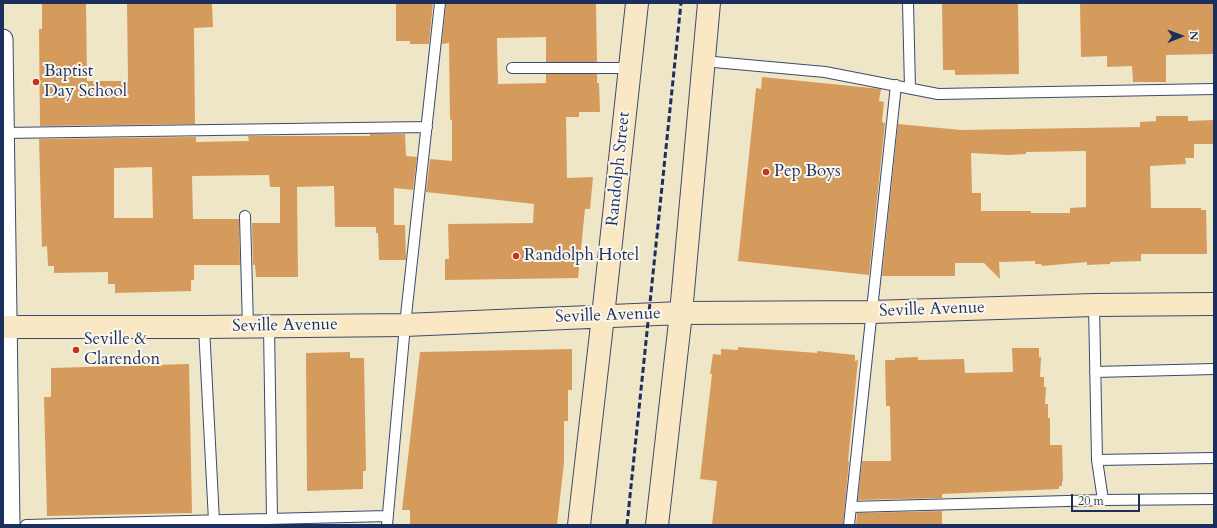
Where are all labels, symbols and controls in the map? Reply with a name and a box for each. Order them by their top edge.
north arrow [1161,16,1201,56]
text: N [1186,31,1201,41]
place label: Baptist Day School [44,62,127,102]
marker: Baptist Day School [31,77,41,87]
street label: Randolph Street [603,111,635,227]
place label: Pep Boys [774,162,841,182]
marker: Pep Boys [761,167,771,177]
place label: Randolph Hotel [524,246,639,266]
marker: Randolph Hotel [511,251,521,261]
street label: Seville Avenue [879,298,985,322]
street label: Seville Avenue [555,304,661,328]
street label: Seville Avenue [232,315,338,337]
place label: Seville & Clarendon [84,330,160,370]
marker: Seville & Clarendon [71,345,81,355]
scale bar [1073,486,1142,512]
text: 20 m [1078,493,1104,509]

